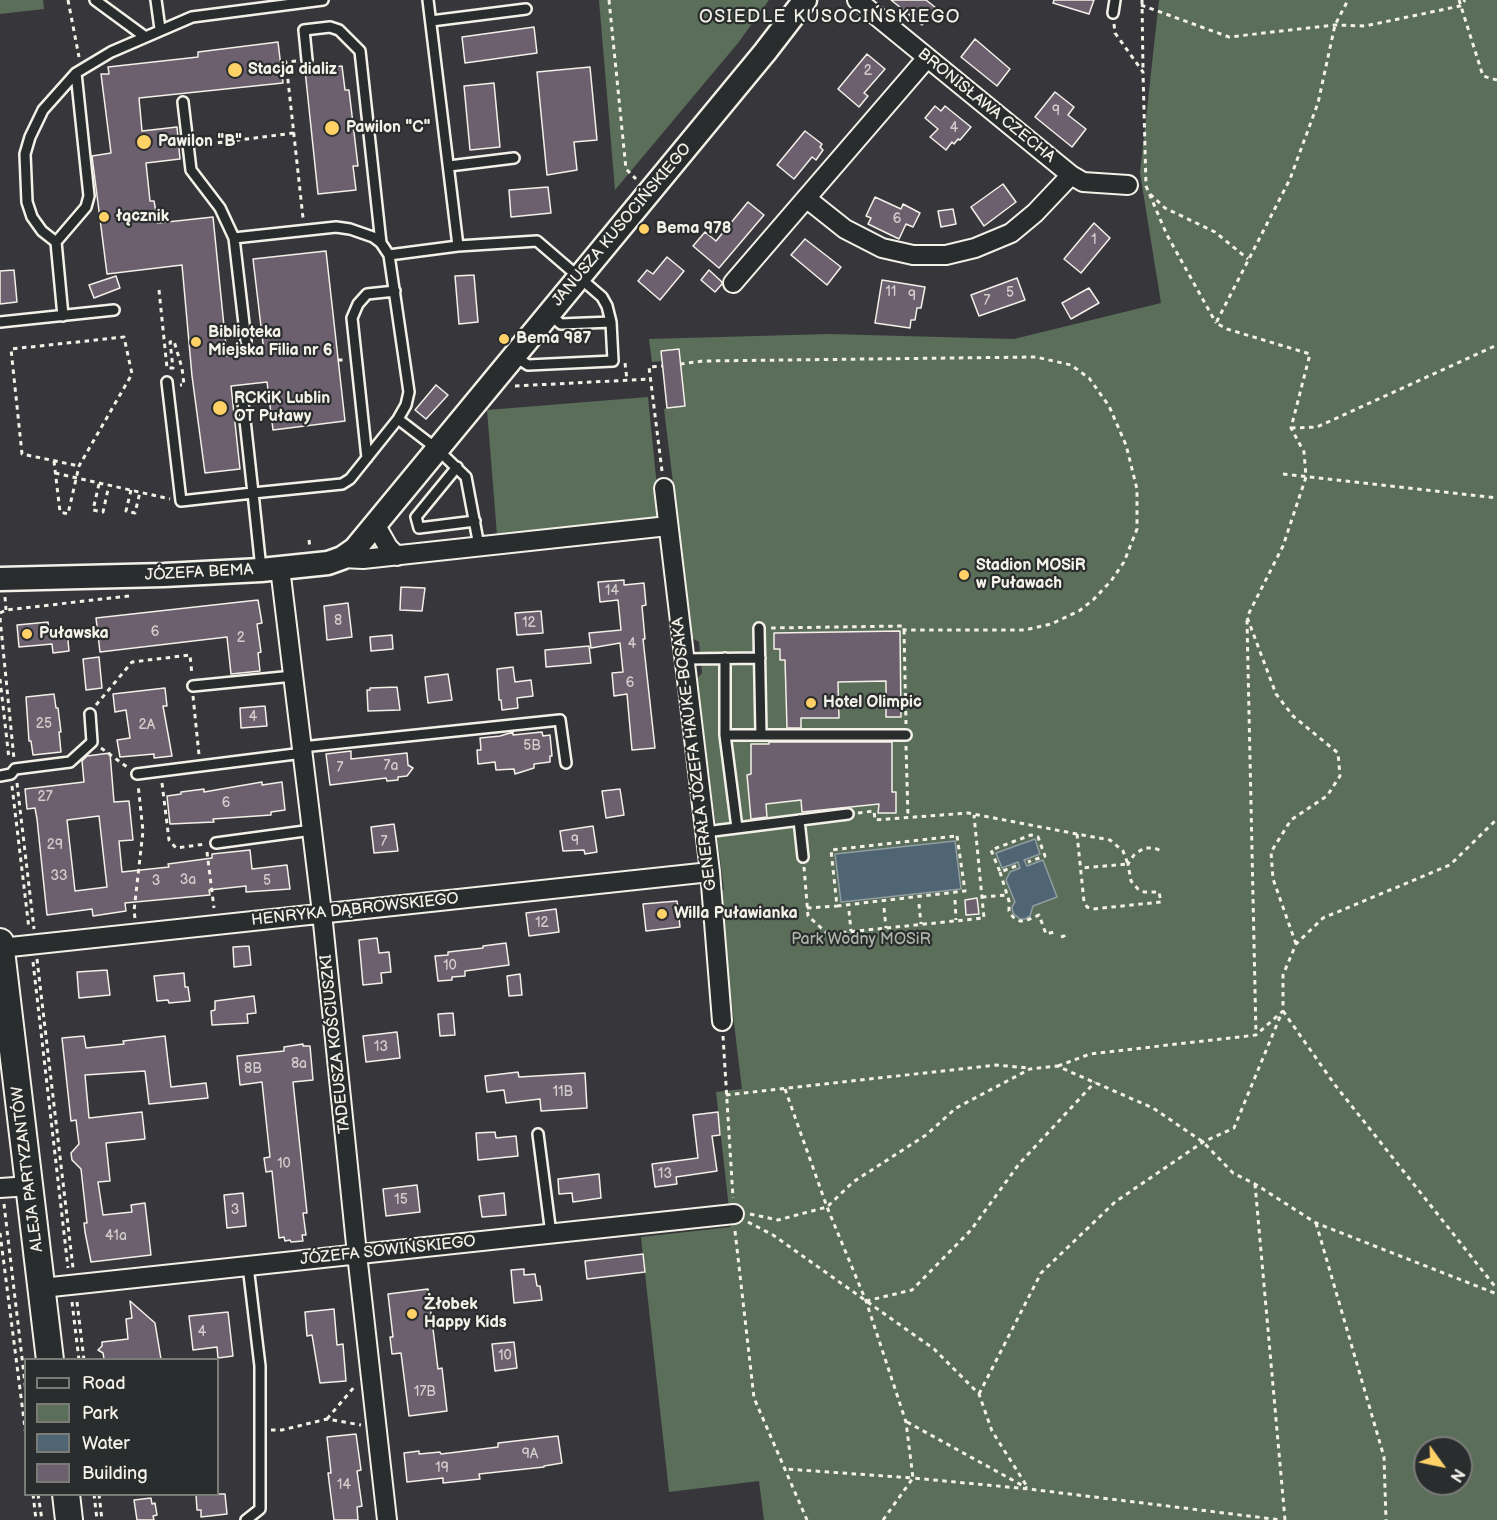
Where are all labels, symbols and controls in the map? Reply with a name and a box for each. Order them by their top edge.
district label: OSIEDLE KUSOCIŃSKIEGO [699,6,961,28]
street label: BRONISŁAWA CZECHA [913,45,1059,167]
place label: Stacja dializ [248,60,337,80]
marker: Stacja dializ [226,61,244,79]
house number: 2 [864,63,872,79]
house number: 9 [1052,103,1060,119]
place label: Pawilon "C" [346,118,431,138]
marker: Pawilon "C" [323,119,341,137]
house number: 4 [950,120,958,136]
place label: Pawilon "B" [158,132,242,152]
marker: Pawilon "B" [135,133,153,151]
street label: JANUSZA KUSOCIŃSKIEGO [548,140,696,310]
place label: łącznik [116,207,169,227]
marker: łącznik [97,210,111,224]
house number: 6 [893,211,901,227]
place label: Bema 978 [656,219,731,239]
marker: Bema 978 [637,222,651,236]
house number: 1 [1091,232,1097,248]
house number: 11 [886,284,896,300]
house number: 5 [1006,285,1014,301]
house number: 9 [908,288,916,304]
house number: 7 [984,293,990,309]
place label: Biblioteka Miejska Filia nr 6 [208,323,332,361]
place label: Bema 987 [516,329,591,349]
marker: Bema 987 [497,332,511,346]
marker: Biblioteka Miejska Filia nr 6 [189,335,203,349]
place label: RCKiK Lublin OT Puławy [234,389,330,427]
marker: RCKiK Lublin OT Puławy [211,399,229,417]
place label: Stadion MOSiR w Puławach [976,556,1086,594]
street label: JÓZEFA BEMA [144,561,254,585]
marker: Stadion MOSiR w Puławach [957,568,971,582]
house number: 14 [605,583,619,599]
house number: 8 [334,613,342,629]
house number: 12 [522,615,536,631]
street label: GENERAŁA JÓZEFA HAUKE-BOSAKA [669,616,721,892]
place label: Puławska [39,624,109,644]
house number: 6 [151,624,159,640]
marker: Puławska [20,627,34,641]
house number: 2 [237,630,245,646]
house number: 4 [628,636,636,652]
house number: 6 [626,675,634,691]
place label: Hotel Olimpic [823,693,922,713]
marker: Hotel Olimpic [804,696,818,710]
house number: 4 [249,709,257,725]
house number: 25 [36,716,52,732]
house number: 2A [139,717,155,733]
house number: 5B [523,738,541,754]
house number: 7a [384,758,398,774]
house number: 7 [337,760,343,776]
house number: 27 [37,789,53,805]
house number: 6 [222,795,230,811]
house number: 9 [571,833,579,849]
house number: 7 [381,834,387,850]
house number: 29 [47,837,63,853]
house number: 33 [50,868,68,884]
house number: 3a [180,872,196,888]
house number: 3 [152,873,160,889]
house number: 5 [263,873,271,889]
street label: HENRYKA DĄBROWSKIEGO [250,890,460,930]
place label: Willa Puławianka [674,904,798,924]
marker: Willa Puławianka [655,907,669,921]
house number: 12 [535,915,549,931]
park label: Park Wodny MOSiR [791,930,931,950]
street label: TADEUSZA KOŚCIUSZKI [317,953,355,1135]
house number: 10 [443,958,457,974]
house number: 13 [374,1039,388,1055]
house number: 8a [291,1056,307,1072]
house number: 8B [244,1061,262,1077]
house number: 11B [553,1084,573,1100]
street label: ALEJA PARTYZANTÓW [8,1085,48,1253]
house number: 10 [277,1156,291,1172]
house number: 13 [658,1166,672,1182]
house number: 15 [394,1192,408,1208]
house number: 3 [231,1202,239,1218]
house number: 41a [105,1228,127,1244]
street label: JÓZEFA SOWIŃSKIEGO [299,1232,477,1270]
place label: Żłobek Happy Kids [424,1295,507,1333]
marker: Żłobek Happy Kids [405,1307,419,1321]
house number: 4 [198,1324,206,1340]
house number: 10 [498,1348,512,1364]
legend [24,1358,219,1496]
text: Road [82,1373,126,1394]
house number: 17B [414,1384,436,1400]
text: Park [82,1403,118,1424]
text: Water [82,1433,130,1454]
north arrow [1413,1436,1473,1496]
house number: 9A [522,1446,538,1462]
house number: 19 [435,1460,449,1476]
text: Building [82,1463,148,1484]
text: N [1446,1465,1468,1485]
house number: 14 [337,1477,351,1493]

